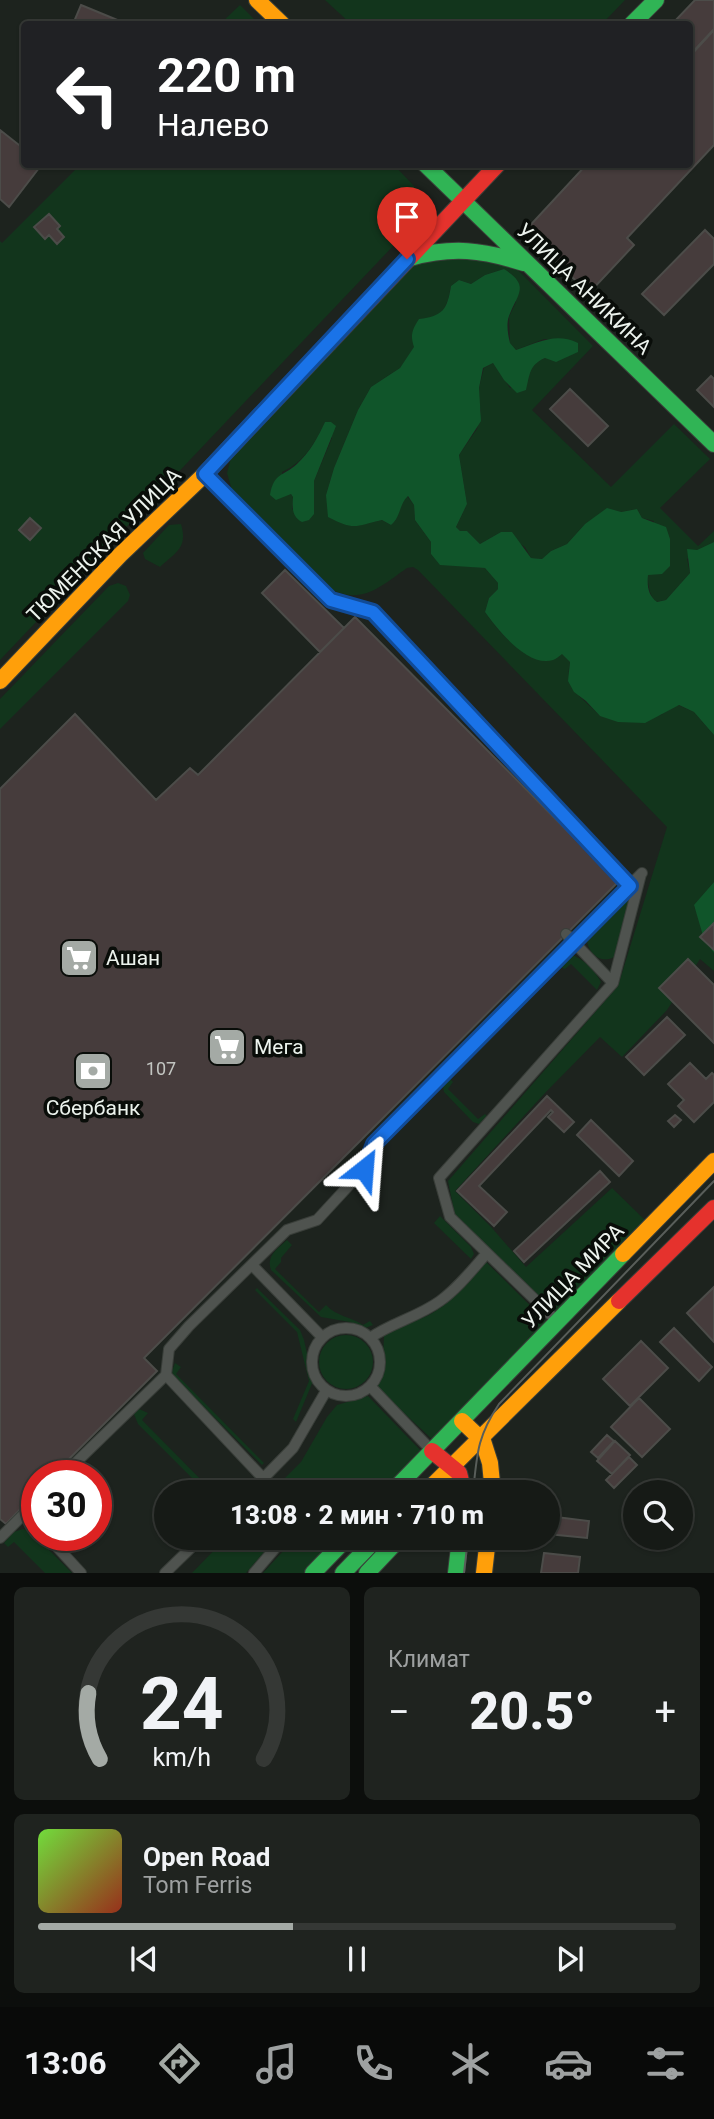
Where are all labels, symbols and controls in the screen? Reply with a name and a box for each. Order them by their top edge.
text: 220 m [157,47,296,104]
icon: left [42,49,133,140]
text: Налево [157,106,269,144]
pin [377,187,437,259]
icon: arrive [388,198,426,236]
street label: УЛИЦА АНИКИНА [512,219,657,360]
street label: ТЮМЕНСКАЯ УЛИЦА [22,463,186,627]
supermarket icon: Ашан [58,937,100,979]
place label: Ашан [106,946,160,970]
supermarket icon: Мега [206,1026,248,1068]
place label: Мега [254,1035,304,1059]
bank icon: Сбербанк [72,1050,114,1092]
house number: 107 [146,1058,176,1079]
place label: Сбербанк [46,1096,141,1120]
position arrow [327,1132,401,1206]
street label: УЛИЦА МИРА [517,1219,629,1333]
speed limit sign: 30 [21,1460,112,1551]
map controls [623,1480,693,1550]
button: search [623,1480,693,1550]
text: 13:08 · 2 мин · 710 m [230,1500,484,1530]
text: Климат [388,1646,470,1673]
text: 24 [140,1662,224,1748]
text: 20.5° [469,1681,595,1742]
text: − [388,1690,410,1734]
text: + [654,1690,676,1734]
text: km/h [153,1743,211,1772]
text: Open Road [143,1842,271,1872]
text: Tom Ferris [143,1872,252,1899]
icon: previous [125,1940,163,1978]
icon: pause [338,1940,376,1978]
icon: next [551,1940,589,1978]
icon: directions [155,2039,204,2088]
icon: music [252,2039,301,2088]
icon: phone [349,2039,398,2088]
icon: climate [446,2039,495,2088]
icon: car [544,2039,593,2088]
icon: filters [641,2039,690,2088]
text: 13:06 [24,2044,107,2082]

